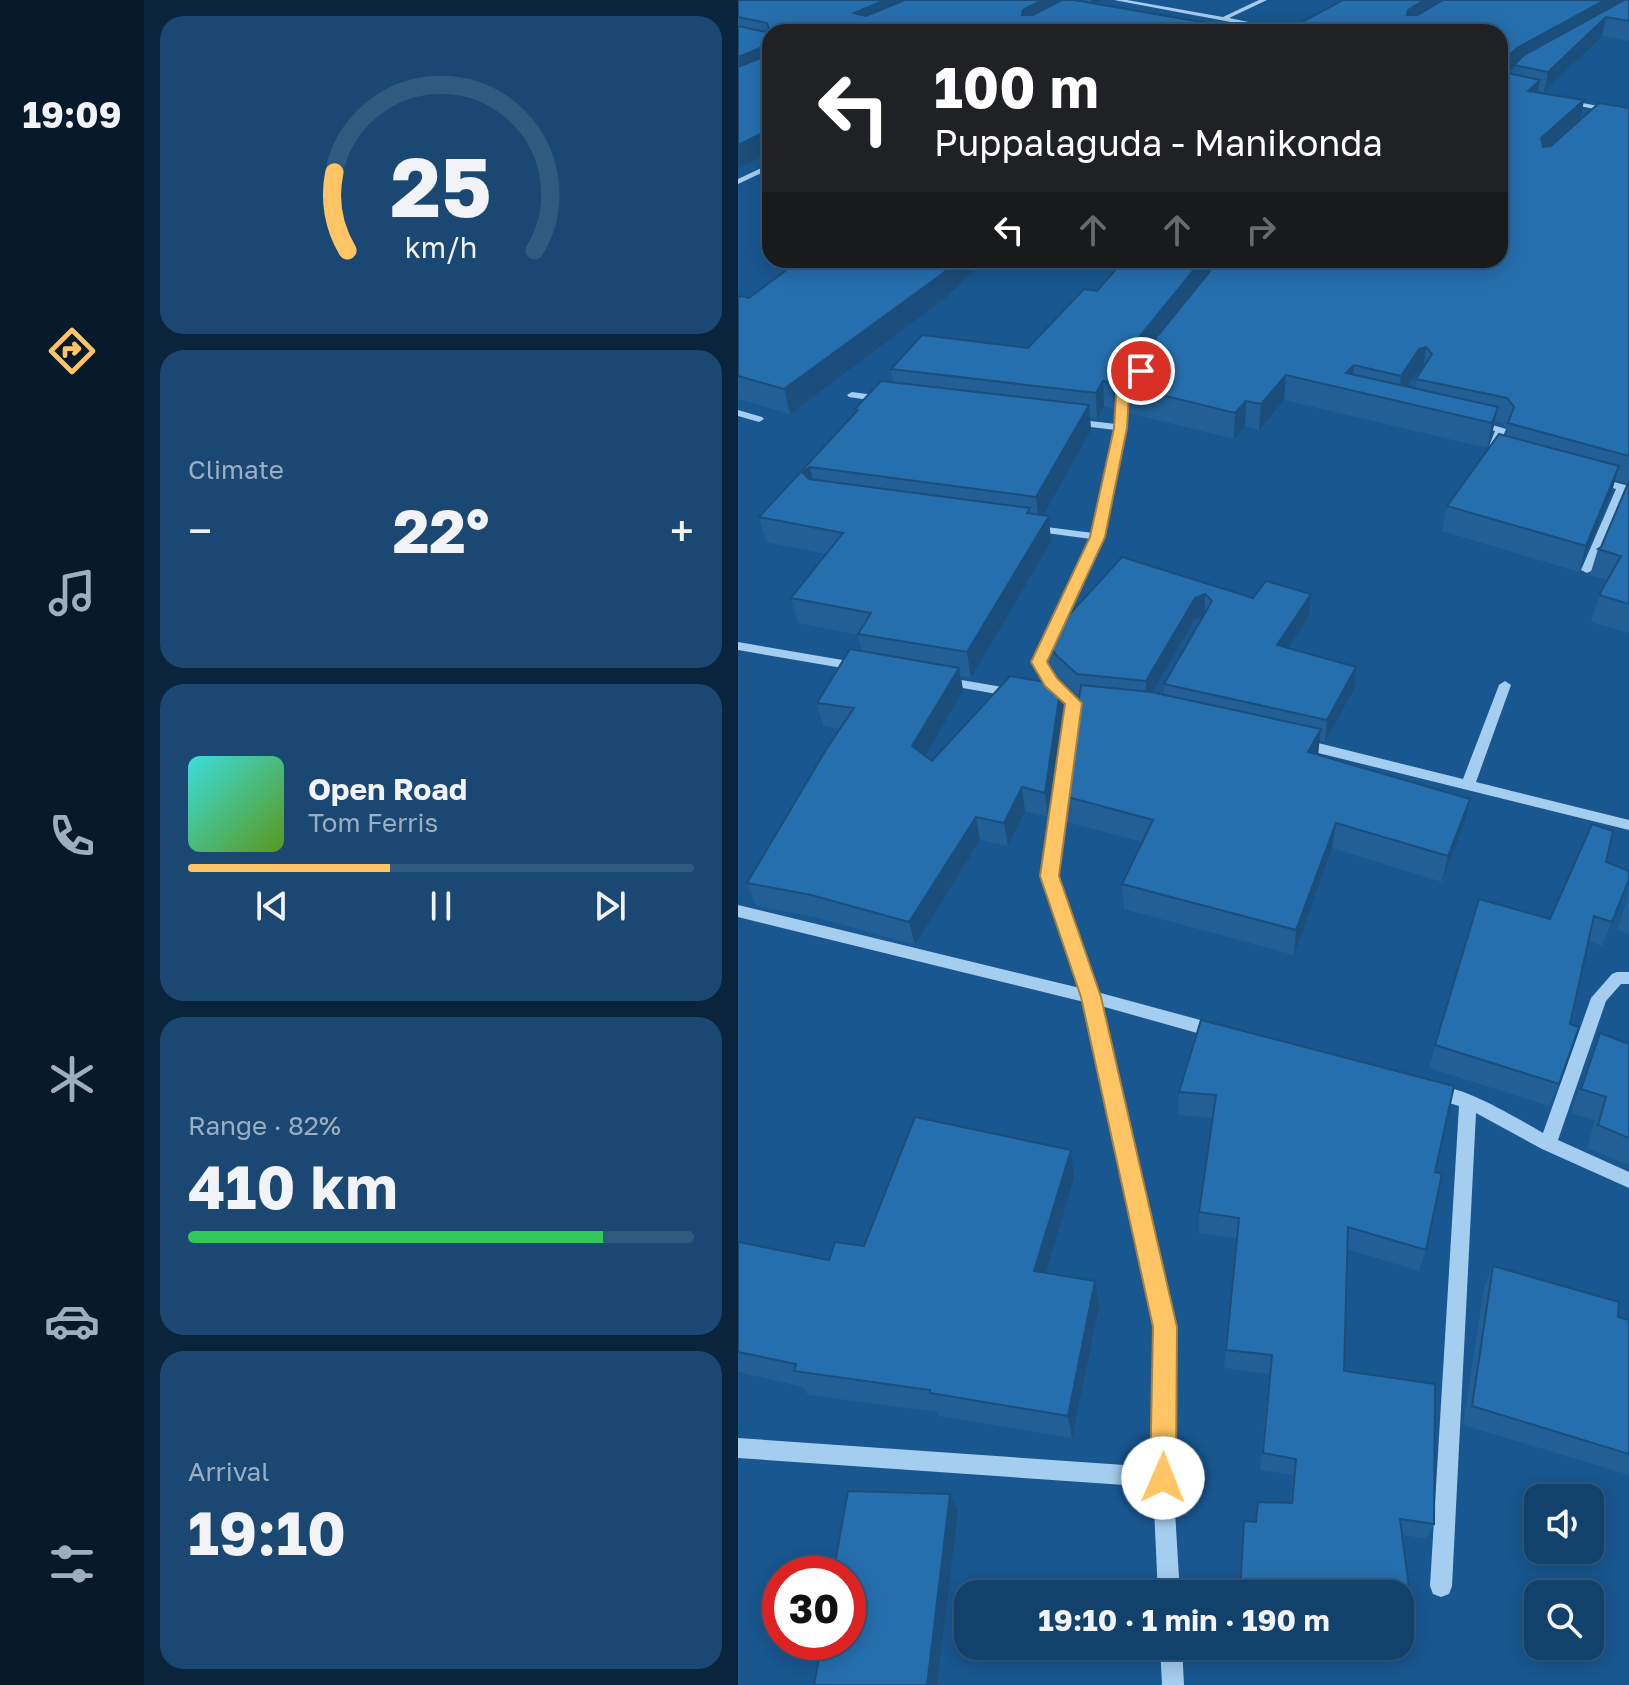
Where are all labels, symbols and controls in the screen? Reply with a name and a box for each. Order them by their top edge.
text: 100 m [934,53,1099,120]
icon: left [802,56,906,160]
text: 19:09 [22,93,122,136]
text: Puppalaguda - Manikonda [934,121,1383,164]
text: 25 [390,134,492,234]
icon: left [987,208,1031,252]
icon: ahead [1071,208,1115,252]
icon: ahead [1155,208,1199,252]
icon: right [1239,208,1283,252]
text: km/h [405,230,477,264]
icon: directions [44,323,100,379]
pin [1107,337,1175,405]
icon: arrive [1119,349,1163,393]
text: Climate [188,454,284,485]
text: 22° [393,494,489,566]
text: − [188,504,212,557]
text: + [670,504,694,557]
icon: music [44,565,100,621]
text: Open Road [308,771,467,807]
text: Tom Ferris [308,807,438,838]
icon: phone [44,808,100,864]
icon: previous [250,884,294,928]
icon: pause [419,884,463,928]
icon: next [588,884,632,928]
icon: climate [44,1051,100,1107]
text: Range · 82% [188,1110,341,1141]
text: 410 km [188,1150,398,1222]
icon: car [44,1293,100,1349]
position arrow [1121,1436,1205,1520]
text: Arrival [188,1456,269,1487]
map controls [1524,1484,1604,1660]
button: sound [1524,1484,1604,1564]
text: 19:10 [188,1496,346,1568]
icon: filters [44,1536,100,1592]
speed limit sign: 30 [762,1556,866,1660]
button: search [1524,1580,1604,1660]
text: 19:10 · 1 min · 190 m [1038,1602,1330,1638]

